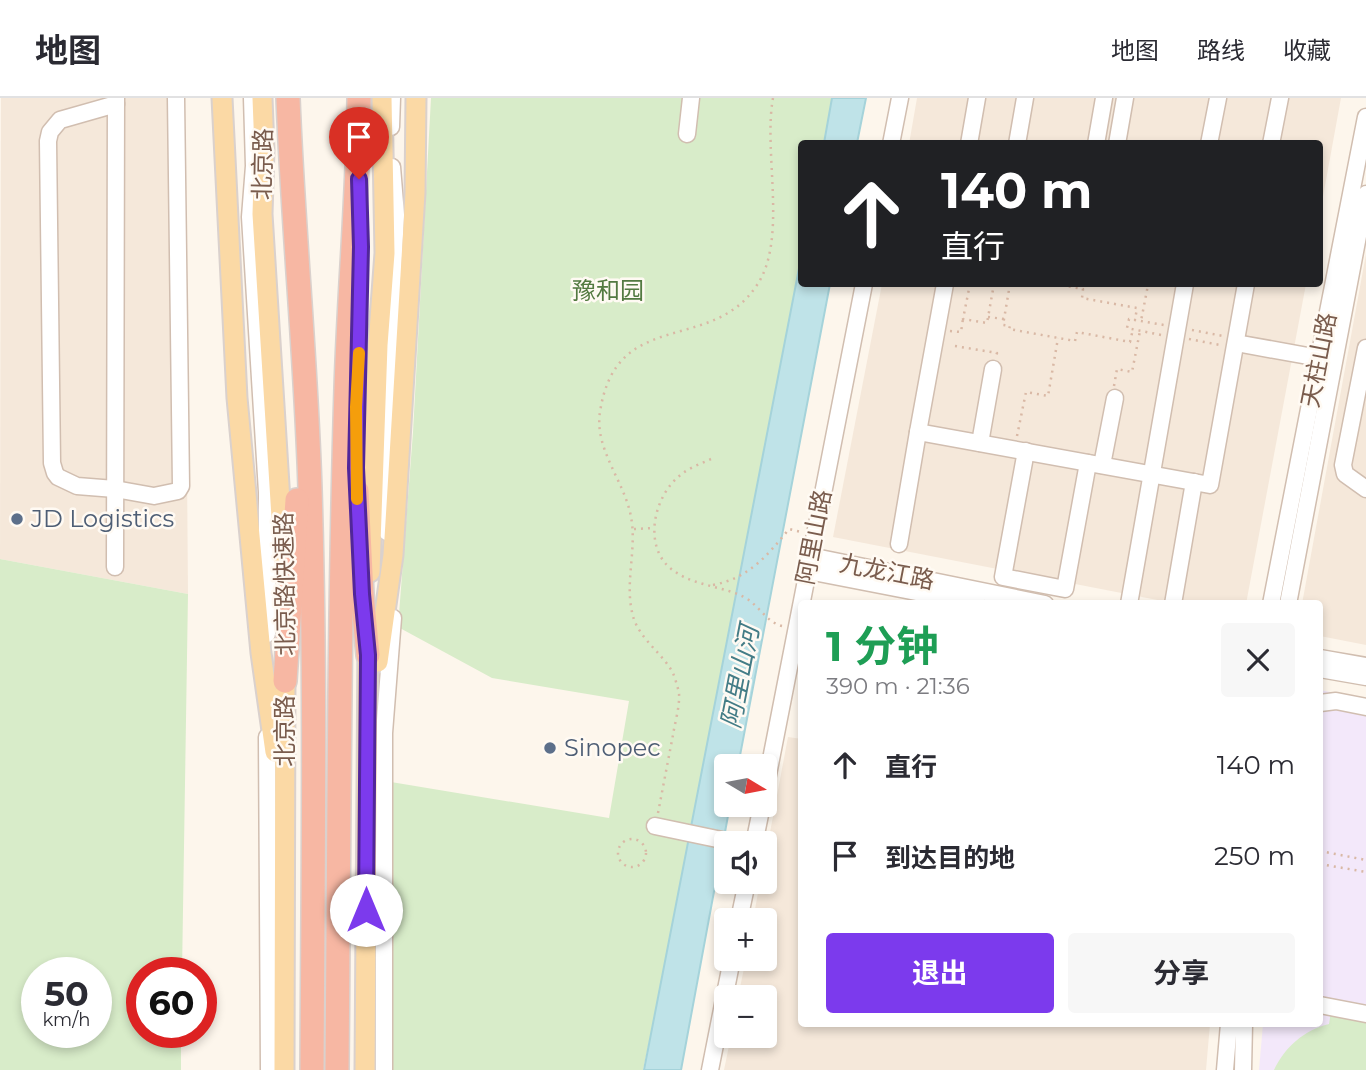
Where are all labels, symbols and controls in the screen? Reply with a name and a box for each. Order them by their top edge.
text: 地图 [35,30,101,70]
text: 地图 [1111,36,1159,65]
text: 路线 [1197,36,1245,65]
text: 收藏 [1283,36,1331,65]
pin [329,107,389,179]
icon: arrive [340,118,378,156]
street label: 北京路 [247,128,278,200]
text: 140 m [941,161,1093,220]
icon: ahead [826,168,917,259]
text: 直行 [941,227,1005,266]
park label: 豫和园 [572,276,644,305]
street label: 天柱山路 [1295,310,1342,410]
street label: 阿里山路 [790,487,837,587]
place label: JD Logistics [30,504,174,533]
marker: JD Logistics [9,511,25,527]
street label: 北京路快速路 [269,512,300,656]
street label: 九龙江路 [837,548,937,595]
water label: 阿里山河 [714,618,767,731]
text: 1 分钟 [826,620,938,672]
button: close [1221,623,1295,697]
text: 390 m · 21:36 [826,672,970,700]
street label: 北京路 [270,695,299,767]
place label: Sinopec [564,733,661,762]
marker: Sinopec [542,740,558,756]
icon: ahead [826,746,864,784]
text: 140 m [1217,749,1295,781]
text: 直行 [885,751,937,783]
north arrow [714,754,777,817]
map controls [714,754,777,1048]
button: sound [714,831,777,894]
icon: arrive [826,837,864,875]
text: 250 m [1214,840,1295,872]
text: 到达目的地 [885,842,1015,874]
position arrow [329,873,403,947]
button: + [714,908,777,971]
button: 退出 [826,933,1054,1013]
button: 分享 [1068,933,1295,1013]
speed limit sign: 60 [126,957,217,1048]
text: 50 [44,972,89,1015]
button: − [714,985,777,1048]
text: km/h [42,1009,91,1031]

